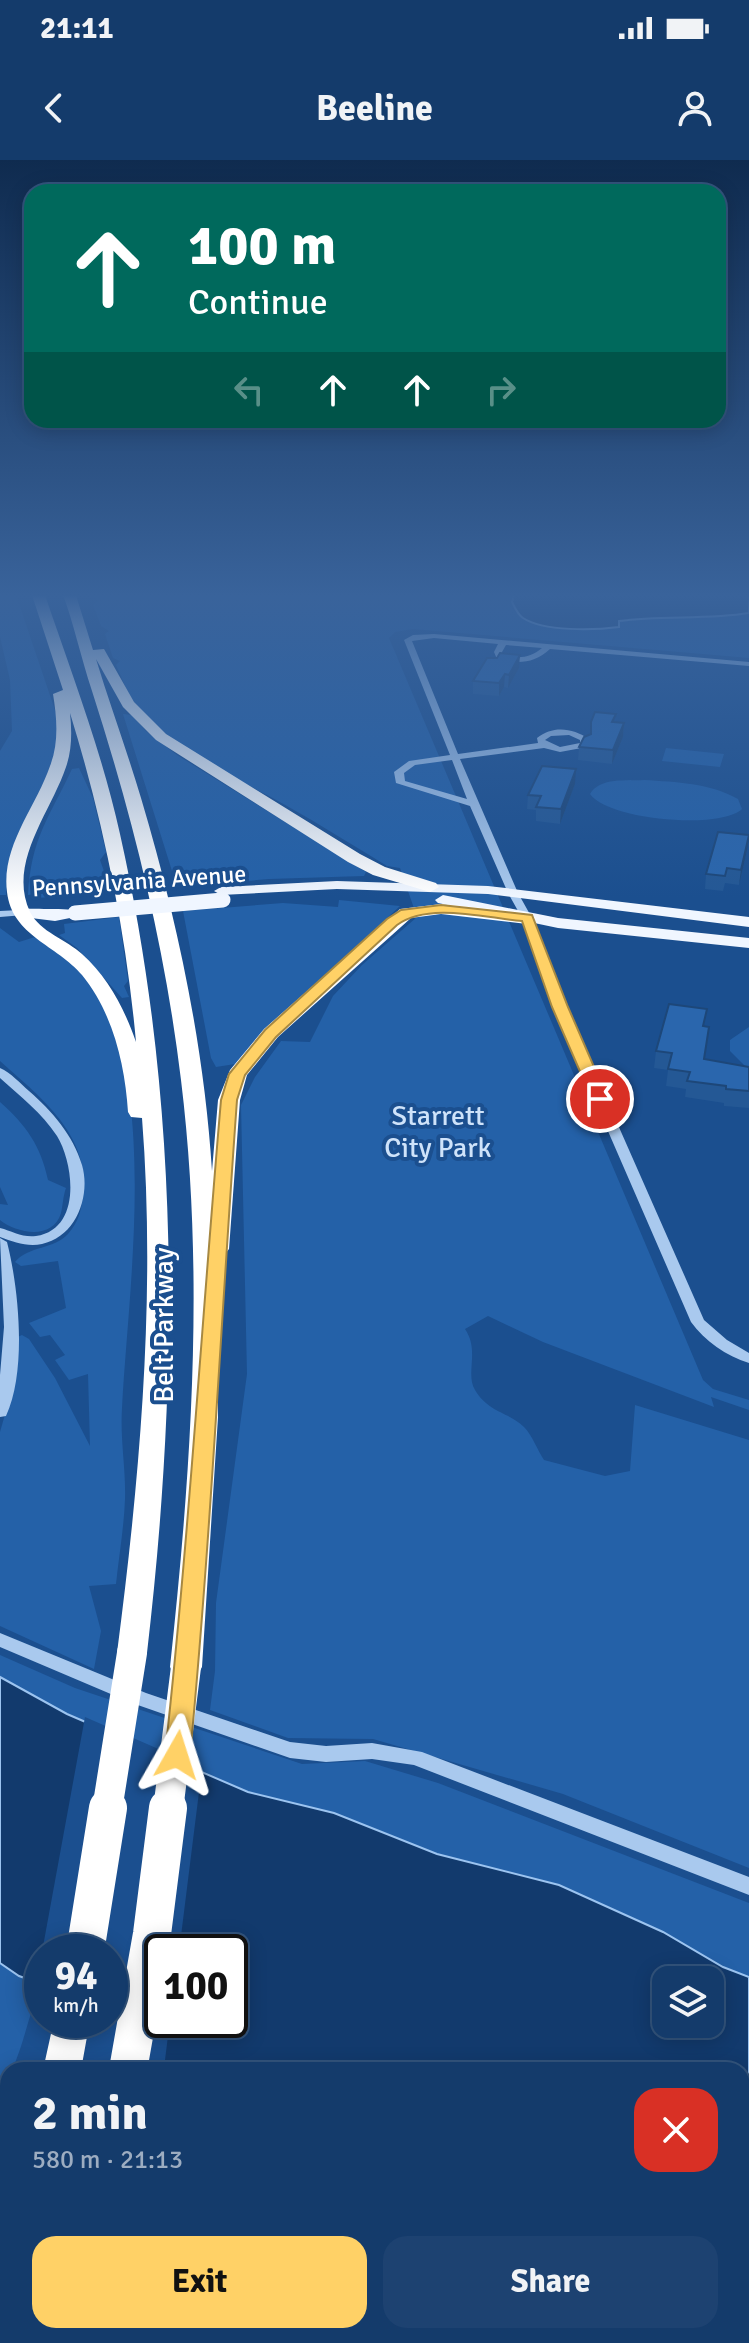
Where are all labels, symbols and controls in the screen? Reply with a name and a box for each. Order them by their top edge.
text: 21:11 [40,10,114,47]
icon: back [32,86,76,130]
text: Beeline [316,86,433,131]
icon: person [673,86,717,130]
text: 100 m [188,211,336,280]
icon: ahead [56,216,160,320]
text: Continue [188,280,328,325]
icon: left [227,368,271,412]
icon: ahead [311,368,355,412]
icon: ahead [395,368,439,412]
icon: right [479,368,523,412]
street label: Pennsylvania Avenue [31,859,247,903]
pin [566,1065,634,1133]
icon: arrive [578,1077,622,1121]
park label: Starrett City Park [384,1099,492,1165]
street label: Belt Parkway [147,1247,181,1403]
position arrow [135,1713,219,1797]
speed limit sign: 100 [144,1934,248,2038]
text: 94 [54,1951,98,2001]
map controls [652,1966,724,2038]
button: layers [652,1966,724,2038]
text: km/h [53,1993,99,2018]
text: 2 min [32,2084,148,2143]
button: close [634,2088,718,2172]
text: 580 m · 21:13 [32,2144,183,2176]
button: Exit [32,2236,367,2328]
button: Share [383,2236,718,2328]

